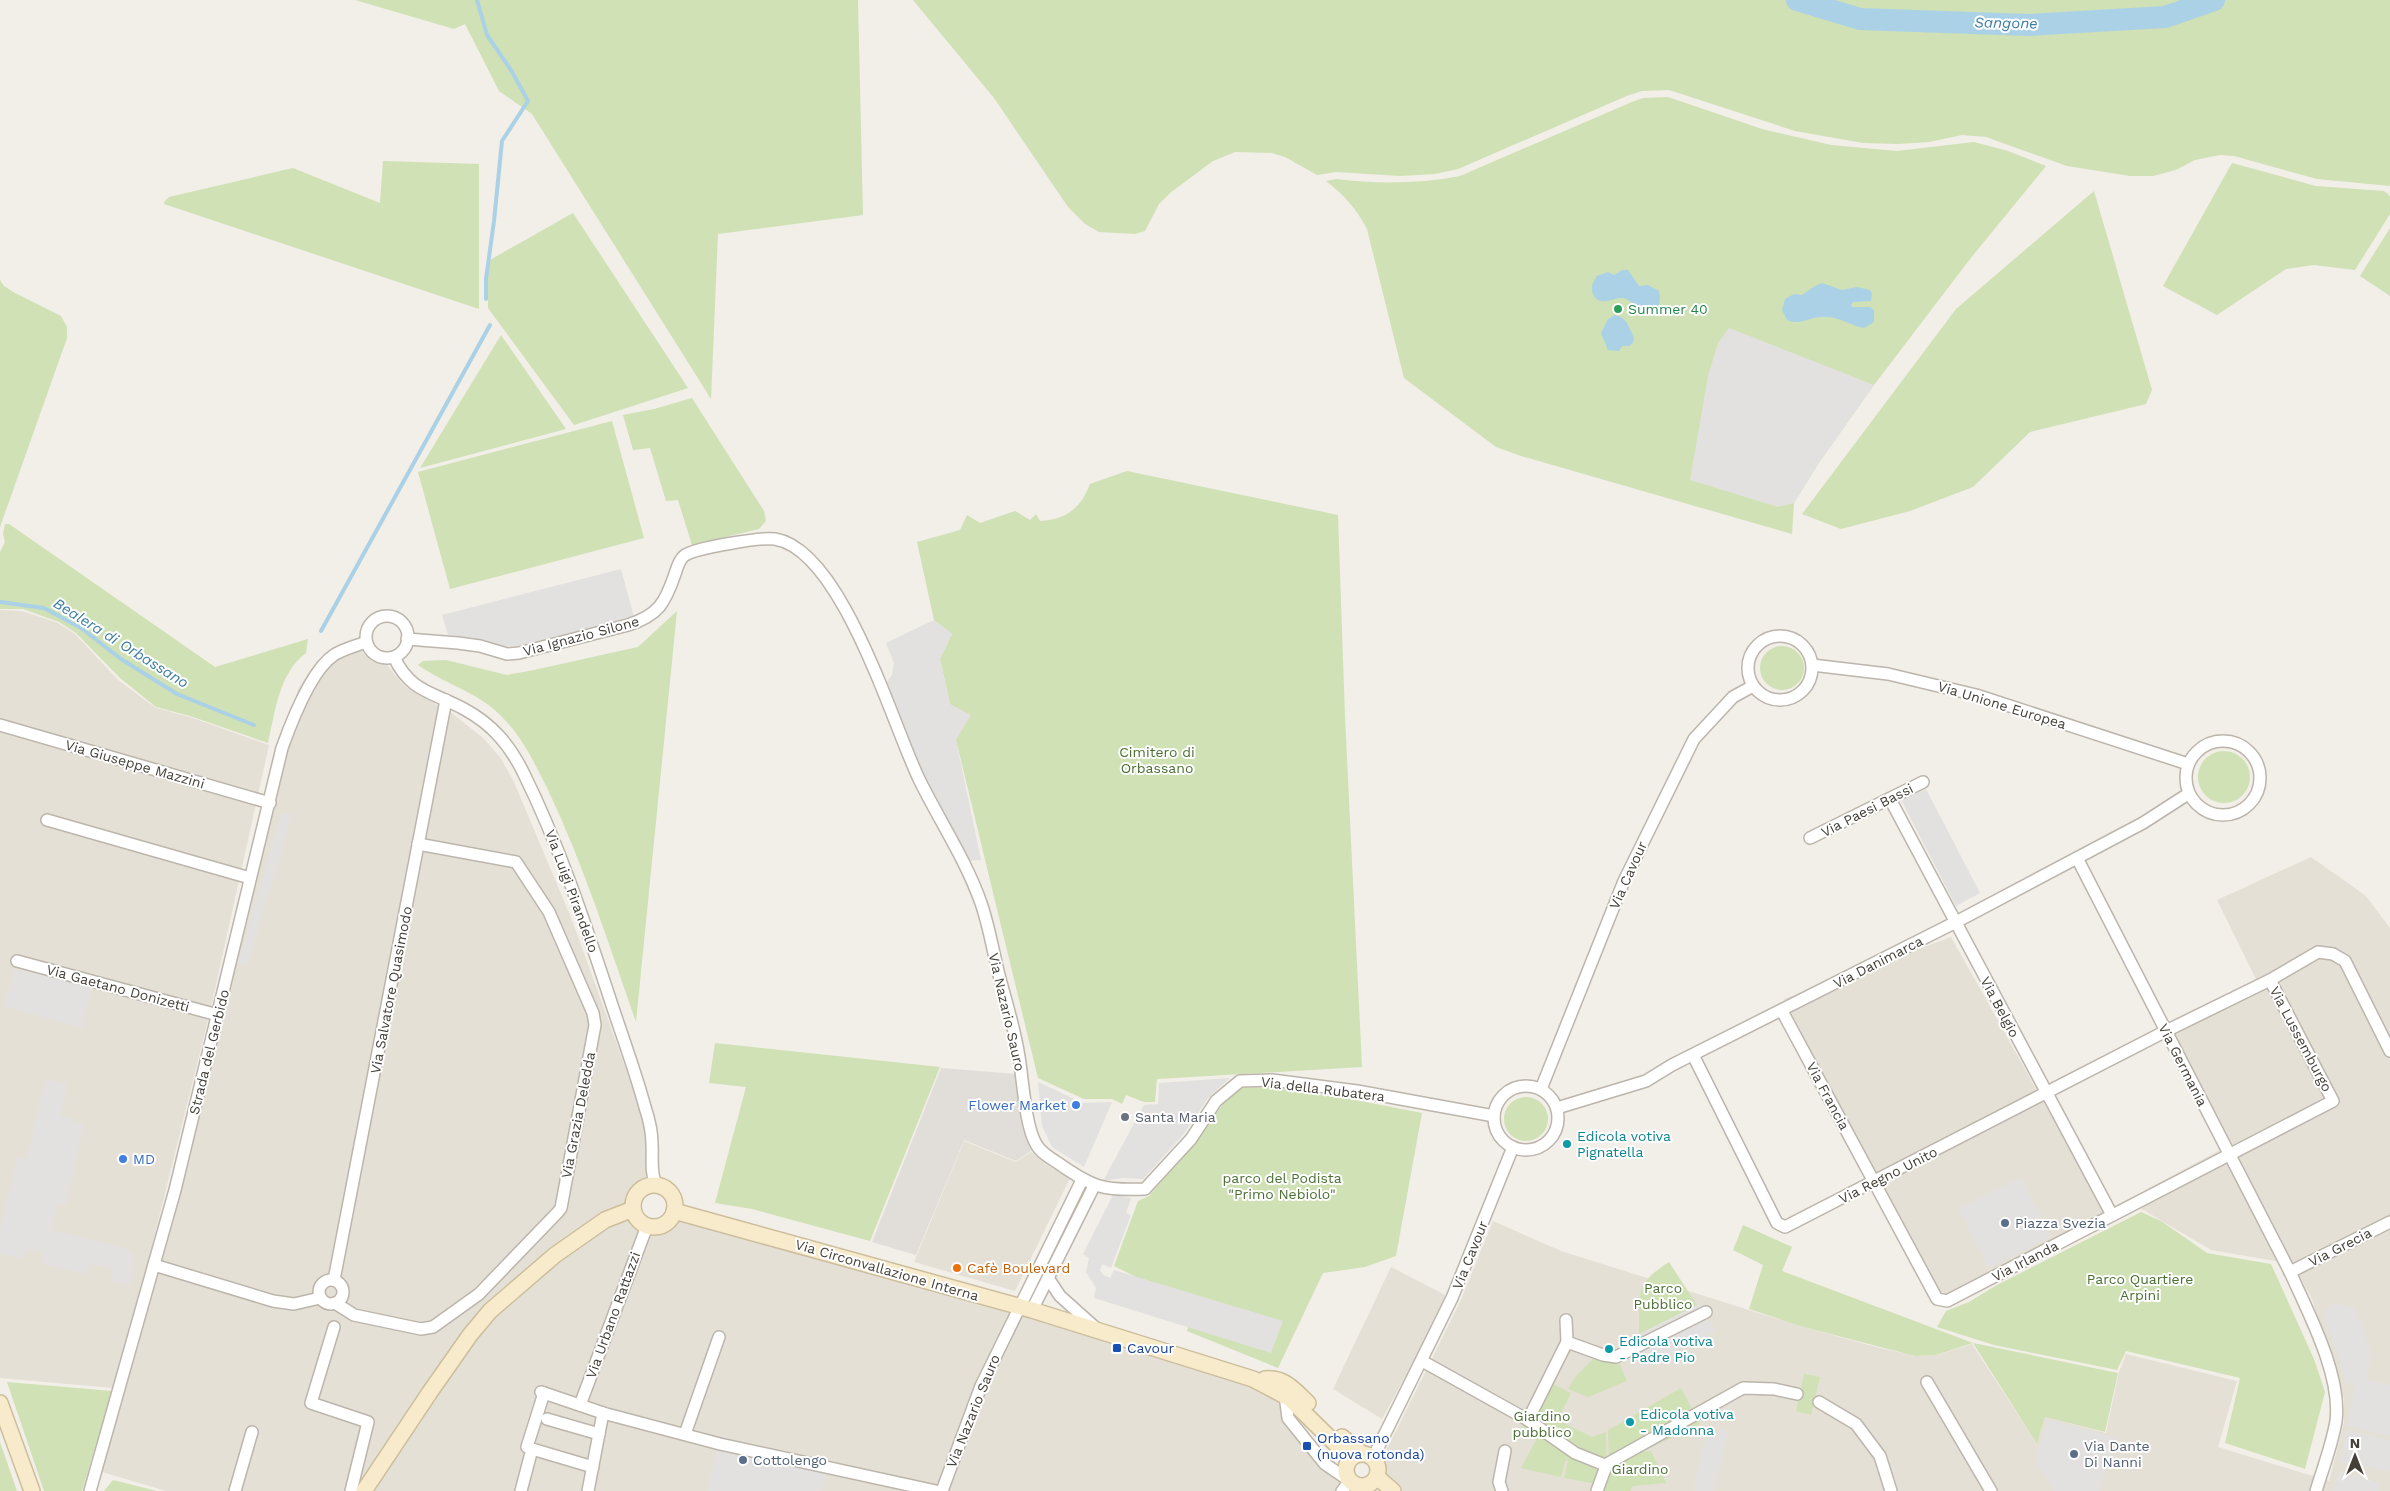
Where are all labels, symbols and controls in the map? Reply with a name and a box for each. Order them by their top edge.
water label: Sangone [1974,13,2038,33]
place label: Summer 40 [1628,301,1708,317]
marker: Summer 40 [1612,303,1624,315]
water label: Bealera di Orbassano [50,594,192,692]
street label: Via Ignazio Silone [521,613,641,659]
street label: Via Unione Europea [1936,678,2068,732]
street label: Via Giuseppe Mazzini [63,736,207,792]
park label: Cimitero di Orbassano [1119,744,1195,776]
street label: Via Paesi Bassi [1818,780,1916,840]
street label: Via Luigi Pirandello [542,827,602,955]
street label: Via Cavour [1606,838,1650,911]
street label: Via Salvatore Quasimodo [367,905,415,1075]
street label: Via Danimarca [1831,933,1925,991]
street label: Via Nazario Sauro [986,951,1028,1073]
street label: Via Gaetano Donizetti [45,961,191,1015]
street label: Via Belgio [1977,974,2023,1040]
street label: Via Lussemburgo [2267,984,2335,1094]
street label: Strada del Gerbido [186,988,232,1116]
street label: Via Germania [2155,1021,2211,1109]
street label: Via Grazia Deledda [558,1050,598,1180]
street label: Via Francia [1803,1059,1853,1133]
street label: Via della Rubatera [1260,1073,1386,1105]
place label: Flower Market [968,1097,1066,1113]
marker: Flower Market [1070,1099,1082,1111]
place label: Santa Maria [1135,1109,1216,1125]
marker: Santa Maria [1119,1111,1131,1123]
place label: Edicola votiva Pignatella [1577,1128,1671,1160]
marker: Edicola votiva Pignatella [1561,1138,1573,1150]
street label: Via Regno Unito [1836,1143,1940,1207]
place label: MD [133,1151,155,1167]
marker: MD [117,1153,129,1165]
park label: parco del Podista "Primo Nebiolo" [1222,1170,1342,1202]
place label: Piazza Svezia [2015,1215,2106,1231]
marker: Piazza Svezia [1999,1217,2011,1229]
street label: Via Cavour [1449,1218,1491,1292]
street label: Via Grecia [2306,1224,2374,1270]
street label: Via Circonvallazione Interna [793,1236,981,1304]
street label: Via Irlanda [1989,1237,2061,1285]
street label: Via Urbano Rattazzi [583,1249,643,1381]
place label: Cafè Boulevard [967,1260,1070,1276]
marker: Cafè Boulevard [951,1262,963,1274]
park label: Parco Quartiere Arpini [2087,1271,2193,1303]
park label: Parco Pubblico [1634,1280,1692,1312]
place label: Edicola votiva - Padre Pio [1619,1333,1713,1365]
place label: Cavour [1127,1340,1175,1356]
marker: Cavour [1111,1342,1123,1354]
marker: Edicola votiva - Padre Pio [1603,1343,1615,1355]
street label: Via Nazario Sauro [943,1352,1003,1470]
place label: Edicola votiva - Madonna [1640,1406,1734,1438]
park label: Giardino pubblico [1512,1408,1572,1440]
marker: Edicola votiva - Madonna [1624,1416,1636,1428]
place label: Orbassano (nuova rotonda) [1317,1430,1425,1462]
north arrow [2330,1431,2380,1481]
text: N [2350,1435,2360,1451]
place label: Via Dante Di Nanni [2084,1438,2150,1470]
marker: Orbassano (nuova rotonda) [1301,1440,1313,1452]
marker: Via Dante Di Nanni [2068,1448,2080,1460]
place label: Cottolengo [753,1452,827,1468]
marker: Cottolengo [737,1454,749,1466]
park label: Giardino [1612,1461,1668,1477]

